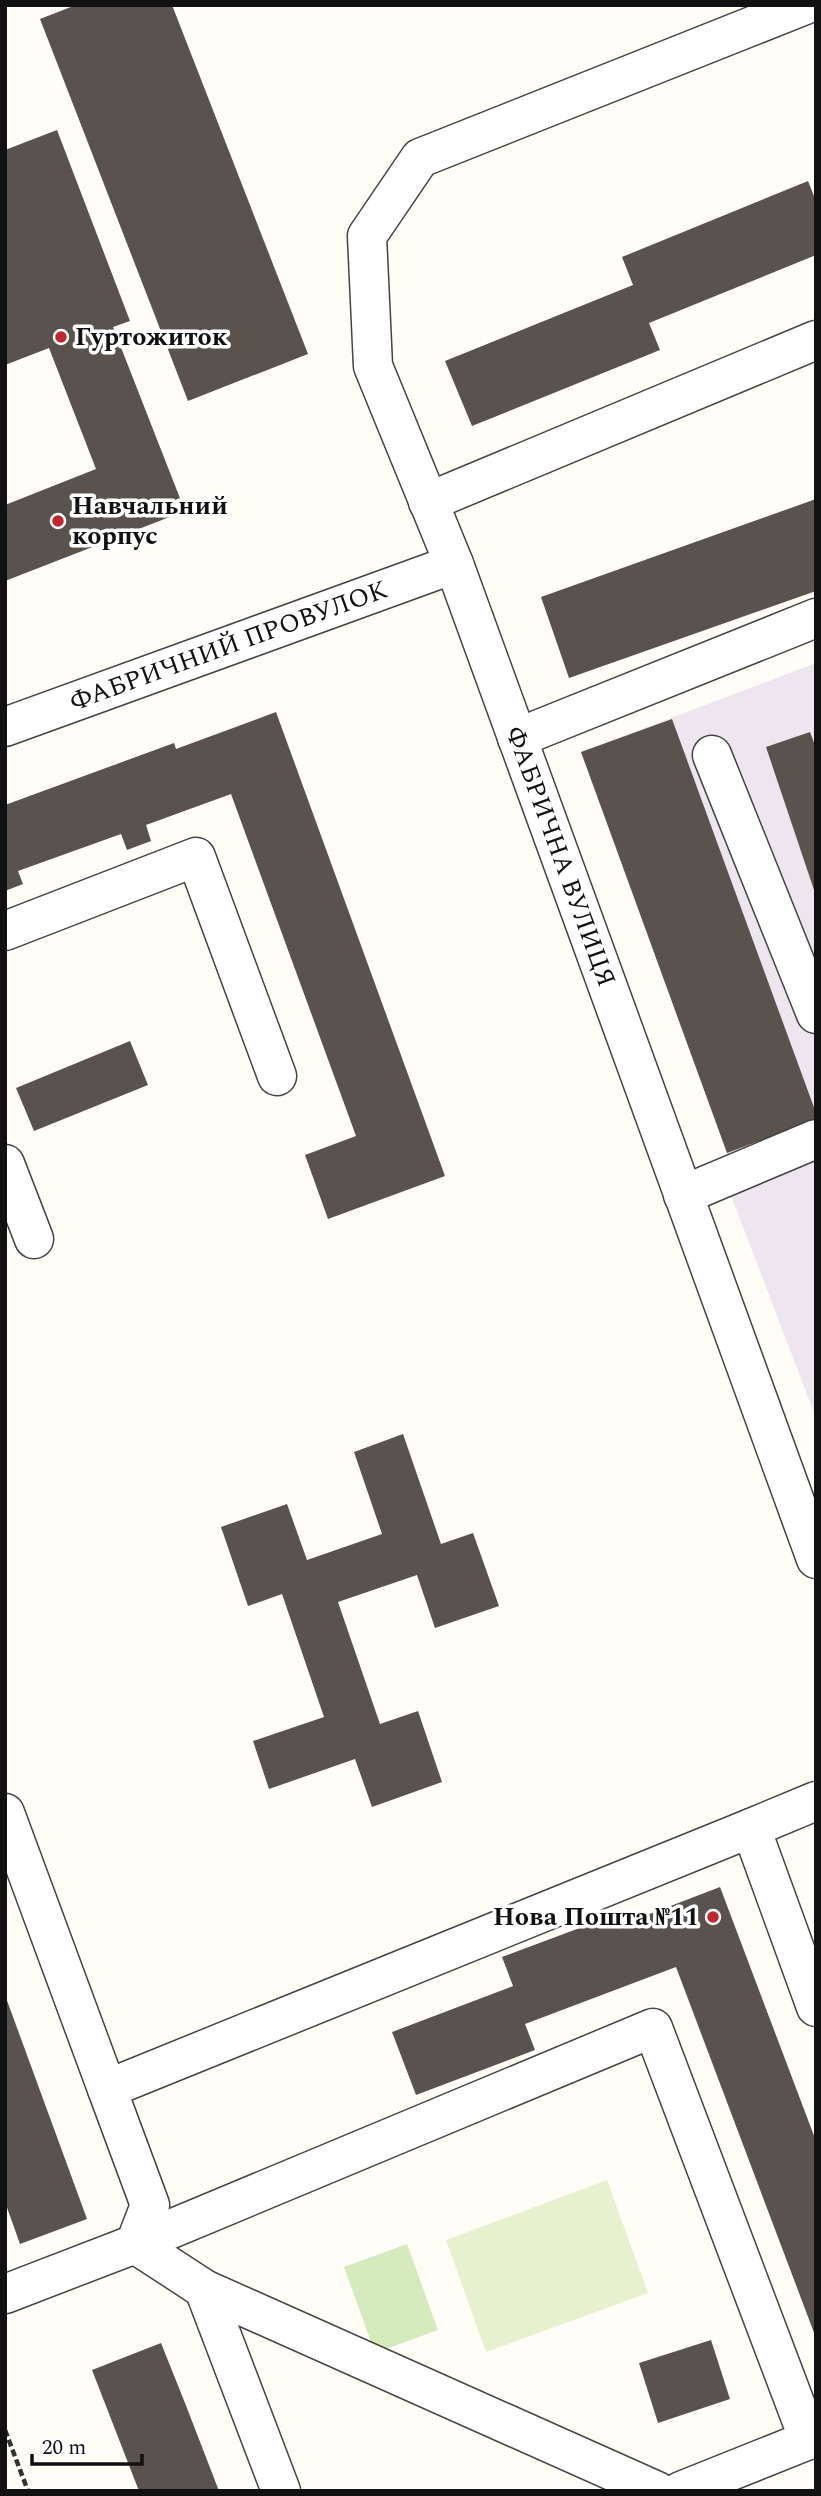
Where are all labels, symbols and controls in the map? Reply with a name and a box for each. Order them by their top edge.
place label: Гуртожиток [75,317,228,357]
marker: Гуртожиток [53,329,69,345]
place label: Навчальний корпус [72,486,228,556]
marker: Навчальний корпус [50,513,66,529]
street label: ФАБРИЧНИЙ ПРОВУЛОК [64,570,393,722]
street label: ФАБРИЧНА ВУЛИЦЯ [495,721,626,992]
place label: Нова Пошта №11 [493,1897,699,1937]
marker: Нова Пошта №11 [705,1909,721,1925]
scale bar [32,2422,142,2466]
text: 20 m [42,2432,86,2464]

